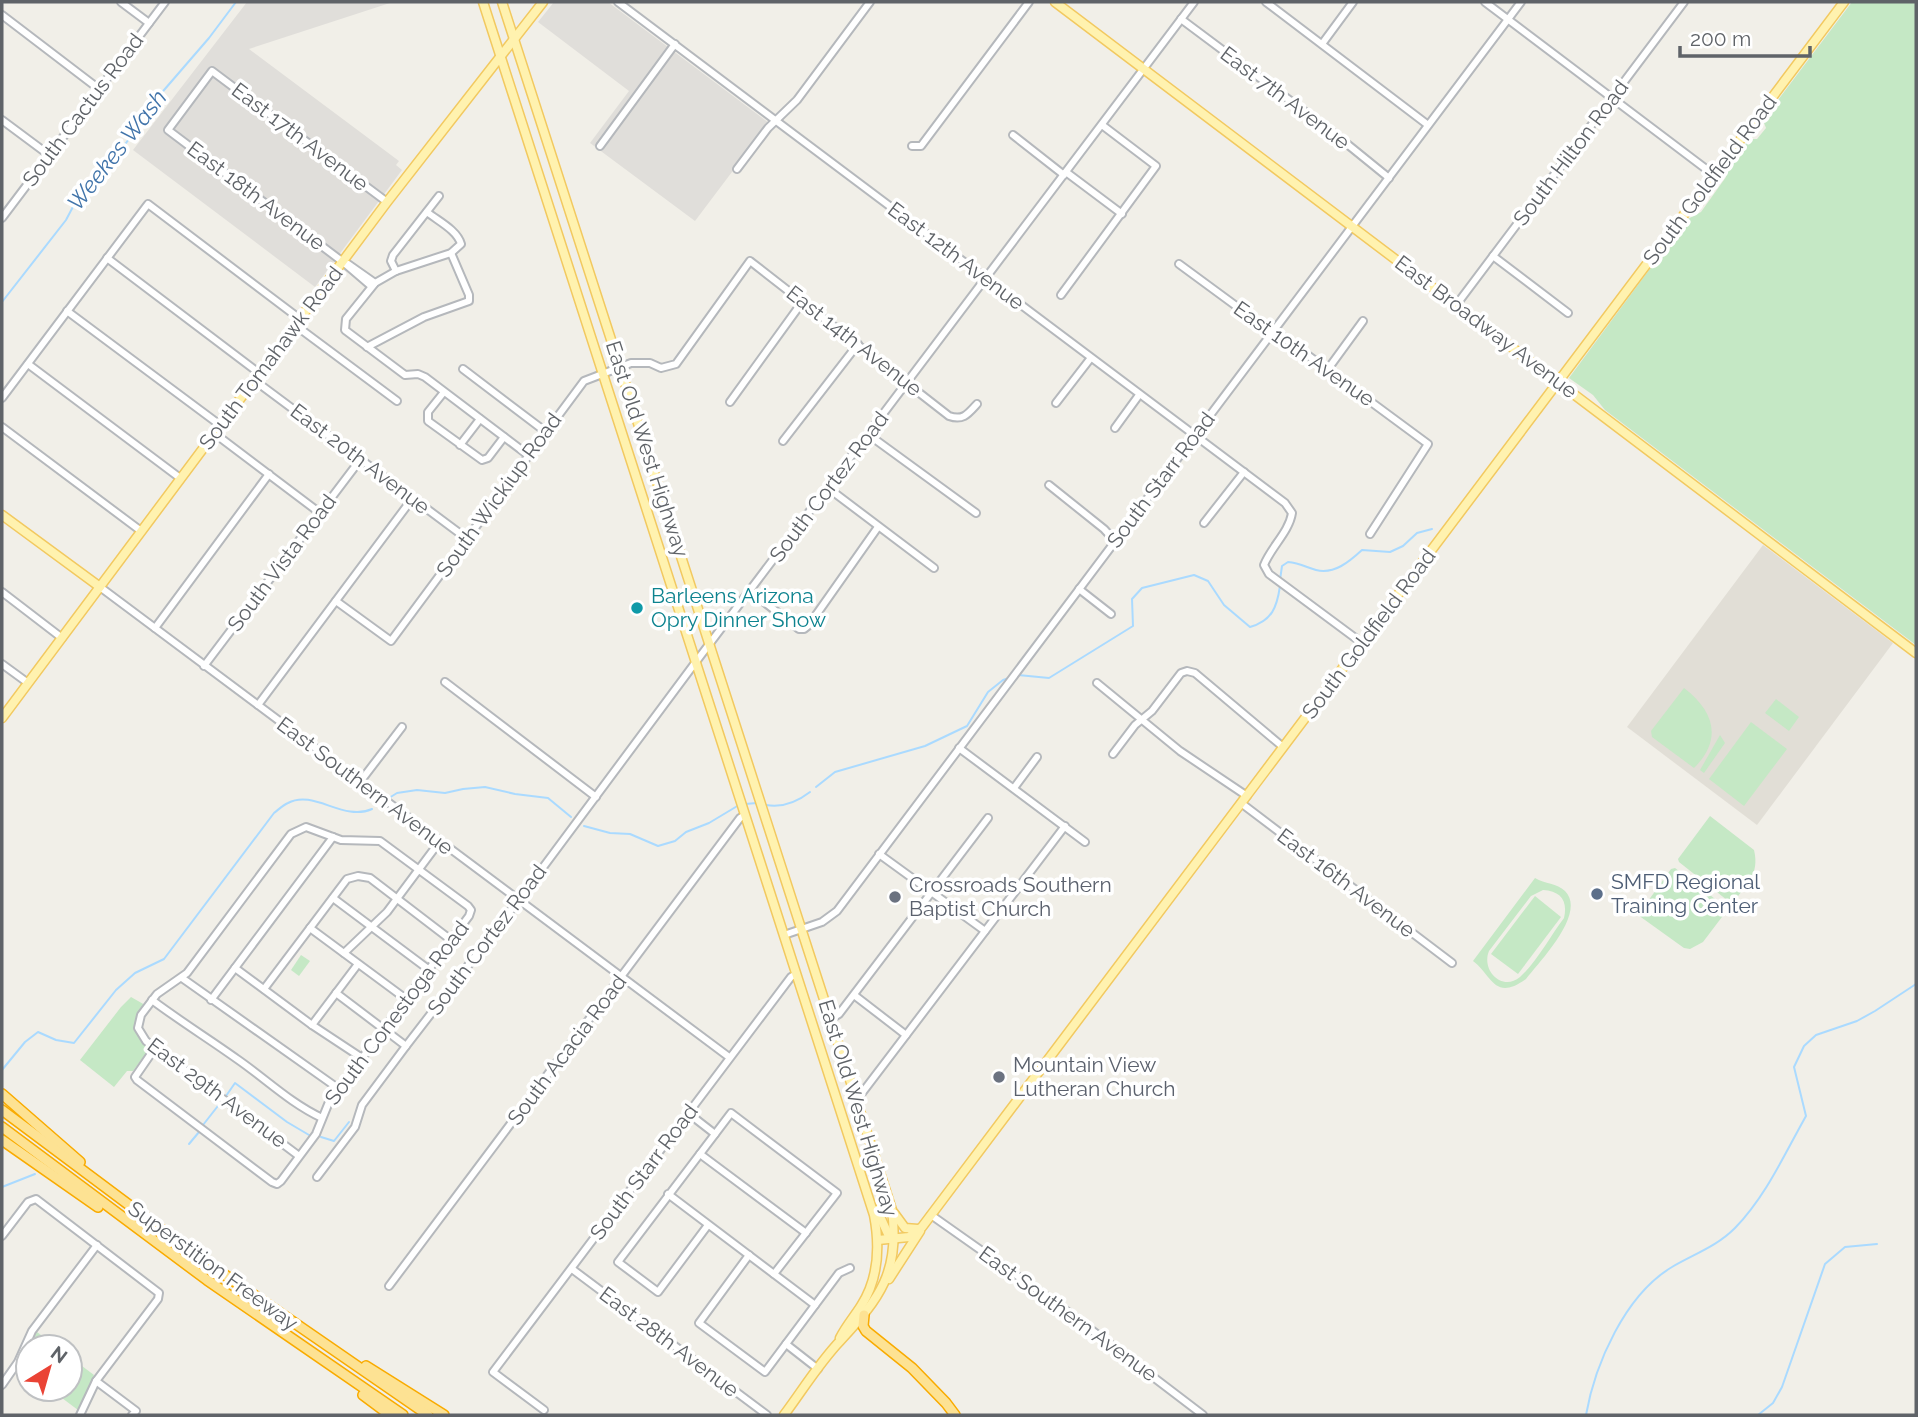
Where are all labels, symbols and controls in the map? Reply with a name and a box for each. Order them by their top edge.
scale bar [1680,14,1810,58]
text: 200 m [1690,26,1751,51]
street label: South Cactus Road [17,28,148,191]
street label: East 7th Avenue [1216,41,1355,154]
street label: South Hilton Road [1508,75,1633,230]
street label: East 17th Avenue [227,77,374,196]
water label: Weekes Wash [61,84,172,215]
street label: South Goldfield Road [1638,90,1782,270]
street label: East 18th Avenue [183,136,330,255]
street label: East 12th Avenue [883,196,1029,315]
street label: East Broadway Avenue [1390,250,1582,403]
street label: South Tomahawk Road [194,261,348,454]
street label: East 14th Avenue [782,280,927,401]
street label: East 10th Avenue [1229,296,1380,411]
street label: East Old West Highway [601,338,694,560]
street label: East 20th Avenue [286,398,435,519]
street label: South Cortez Road [764,407,893,567]
street label: South Starr Road [1101,407,1220,552]
street label: South Wickiup Road [431,408,566,582]
street label: South Vista Road [222,489,341,636]
street label: South Goldfield Road [1297,544,1441,724]
place label: Barleens Arizona Opry Dinner Show [651,583,826,632]
marker: Barleens Arizona Opry Dinner Show [629,600,645,616]
street label: East Southern Avenue [272,711,458,860]
street label: East 16th Avenue [1272,823,1420,943]
street label: South Cortez Road [422,860,551,1020]
place label: SMFD Regional Training Center [1611,869,1760,918]
place label: Crossroads Southern Baptist Church [909,872,1112,921]
marker: SMFD Regional Training Center [1589,886,1605,902]
marker: Crossroads Southern Baptist Church [887,889,903,905]
street label: South Conestoga Road [319,916,474,1109]
street label: South Acacia Road [502,970,631,1130]
street label: East Old West Highway [814,996,903,1219]
street label: East 29th Avenue [143,1032,292,1153]
place label: Mountain View Lutheran Church [1013,1052,1176,1101]
marker: Mountain View Lutheran Church [991,1069,1007,1085]
street label: South Starr Road [584,1099,703,1244]
street label: Superstition Freeway [124,1196,303,1336]
street label: East Southern Avenue [974,1241,1162,1387]
street label: East 28th Avenue [595,1281,744,1402]
north arrow [14,1333,84,1403]
text: N [47,1341,72,1368]

